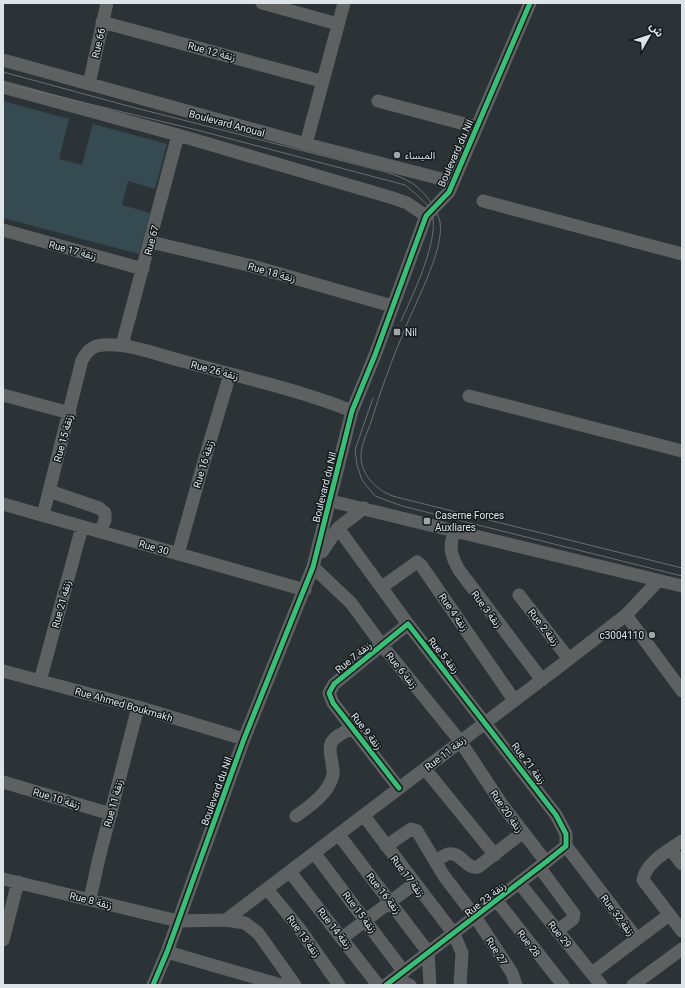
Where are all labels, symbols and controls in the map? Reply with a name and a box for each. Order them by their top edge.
north arrow [629,16,669,56]
text: ش [647,20,666,40]
street label: Rue 66 [90,27,107,59]
street label: Rue 12 زنقة [186,40,237,64]
street label: Boulevard Anoual [188,108,266,139]
street label: Boulevard du Nil [436,118,475,188]
marker: الميساء [392,150,402,160]
place label: الميساء [405,150,435,161]
street label: Rue 67 [142,224,161,256]
street label: Rue 17 زنقة [47,239,98,263]
street label: Rue 18 زنقة [246,260,297,286]
marker: Nil [392,327,402,337]
place label: Nil [405,327,417,338]
street label: Rue 26 زنقة [189,359,240,383]
street label: Rue 15 زنقة [52,413,76,464]
street label: Rue 16 زنقة [191,439,217,490]
street label: Boulevard du Nil [310,451,339,524]
place label: Caserne Forces Auxliares [435,510,504,533]
marker: Caserne Forces Auxliares [422,516,432,526]
street label: Rue 30 [138,538,170,557]
street label: Rue 21 زنقة [50,579,74,630]
street label: Rue 3 زنقة [468,589,504,631]
street label: Rue 4 زنقة [436,591,471,634]
street label: Rue 2 زنقة [525,607,562,649]
place label: c3004110 [599,630,644,641]
marker: c3004110 [647,630,657,640]
street label: Rue 5 زنقة [425,635,462,677]
street label: Rue 7 زنقة [333,639,375,676]
street label: Rue 6 زنقة [383,650,420,692]
street label: Rue Ahmed Boukmakh [74,685,174,724]
street label: Rue 9 زنقة [348,711,385,753]
street label: Rue 11 زنقة [423,734,469,774]
street label: Rue 21 زنقة [509,740,548,787]
street label: Boulevard du Nil [199,755,234,827]
street label: Rue 11 زنقة [102,778,126,829]
street label: Rue 10 زنقة [31,786,82,812]
street label: Rue 20 زنقة [487,788,525,835]
street label: Rue 17 زنقة [388,853,427,900]
street label: Rue 16 زنقة [363,871,403,917]
street label: Rue 23 زنقة [463,880,509,920]
street label: Rue 15 زنقة [340,889,379,936]
street label: Rue 8 زنقة [68,890,114,912]
street label: Rue 32 زنقة [598,892,637,939]
street label: Rue 14 زنقة [314,906,354,952]
street label: Rue 13 زنقة [284,913,323,960]
street label: Rue 29 [546,919,574,950]
street label: Rue 28 [515,928,543,959]
street label: Rue 27 [484,935,510,967]

